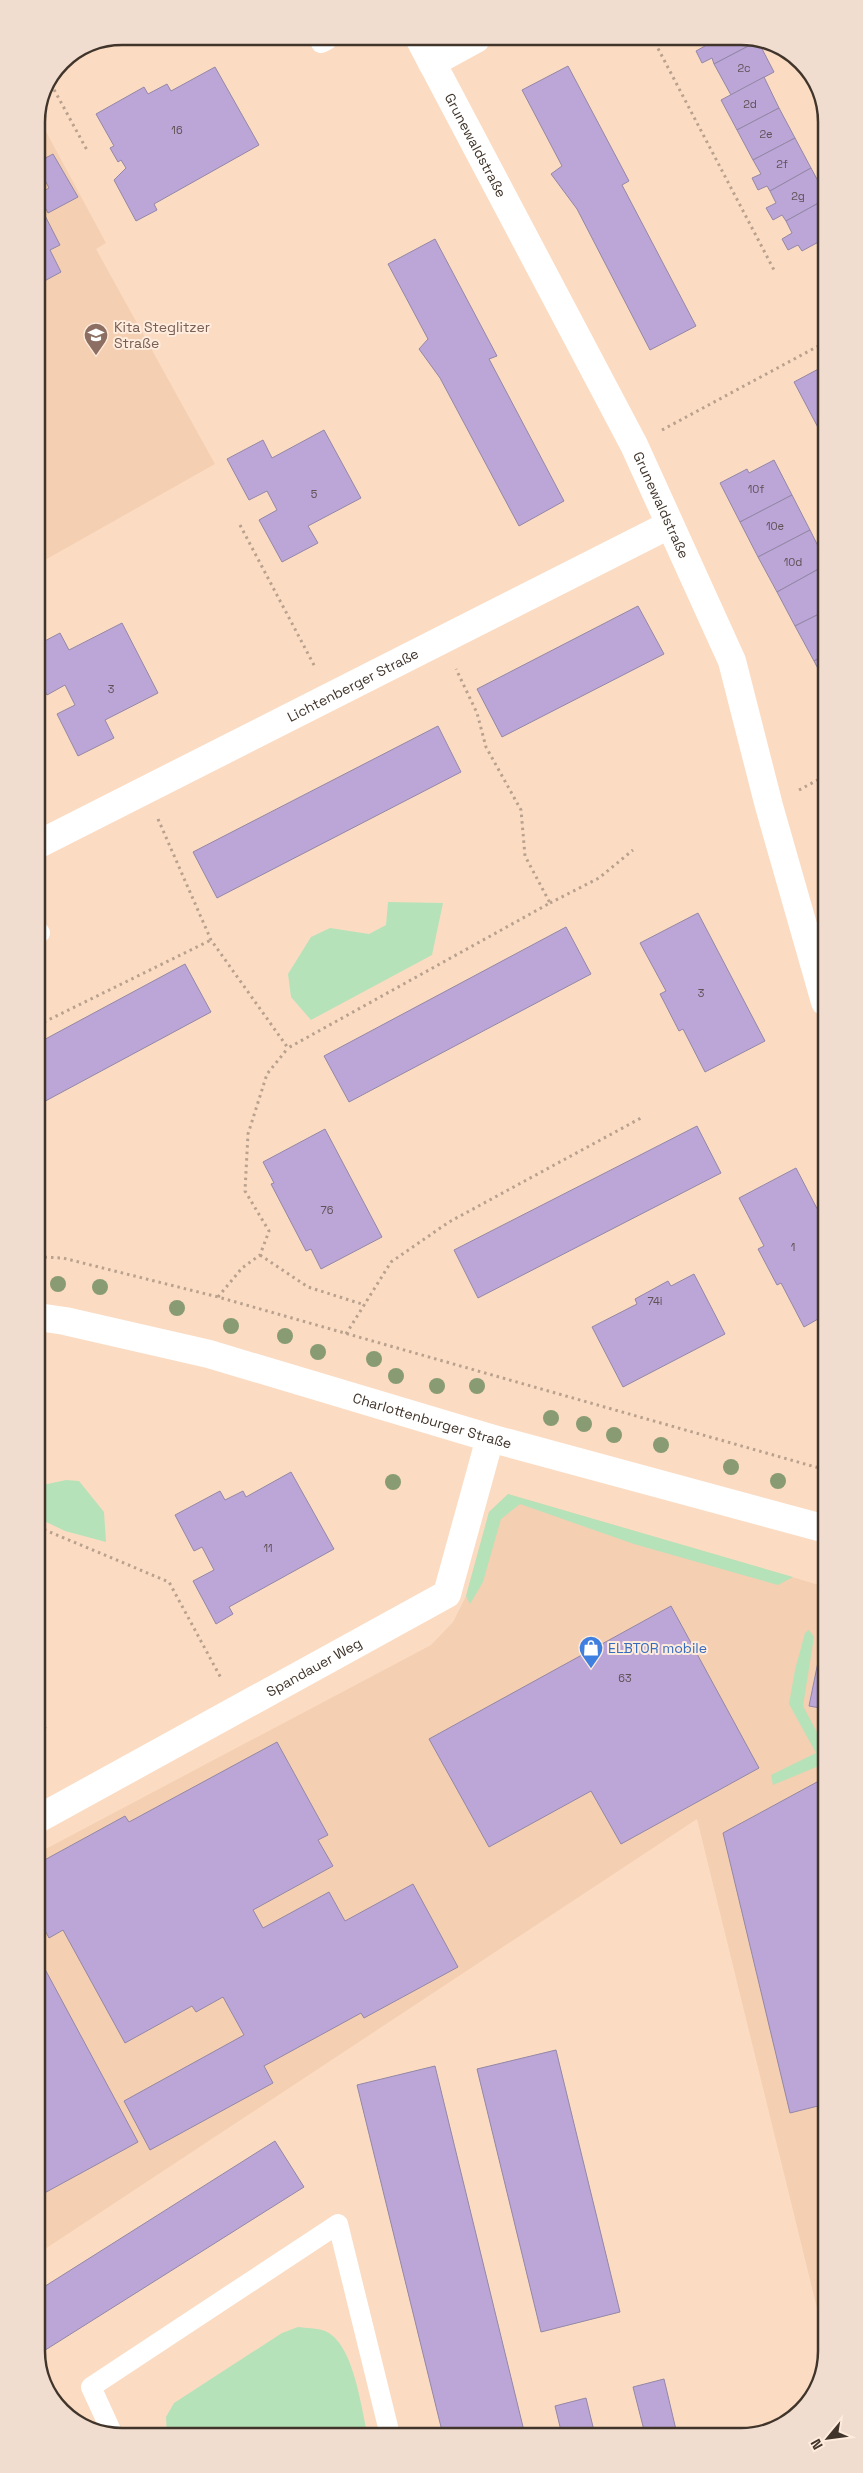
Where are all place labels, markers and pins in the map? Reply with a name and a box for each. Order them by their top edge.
place label: Kita Steglitzer Straße [114,318,210,352]
school or university icon: Kita Steglitzer Straße [83,322,109,356]
shop icon: ELBTOR mobile [578,1635,604,1669]
place label: ELBTOR mobile [608,1639,707,1657]

